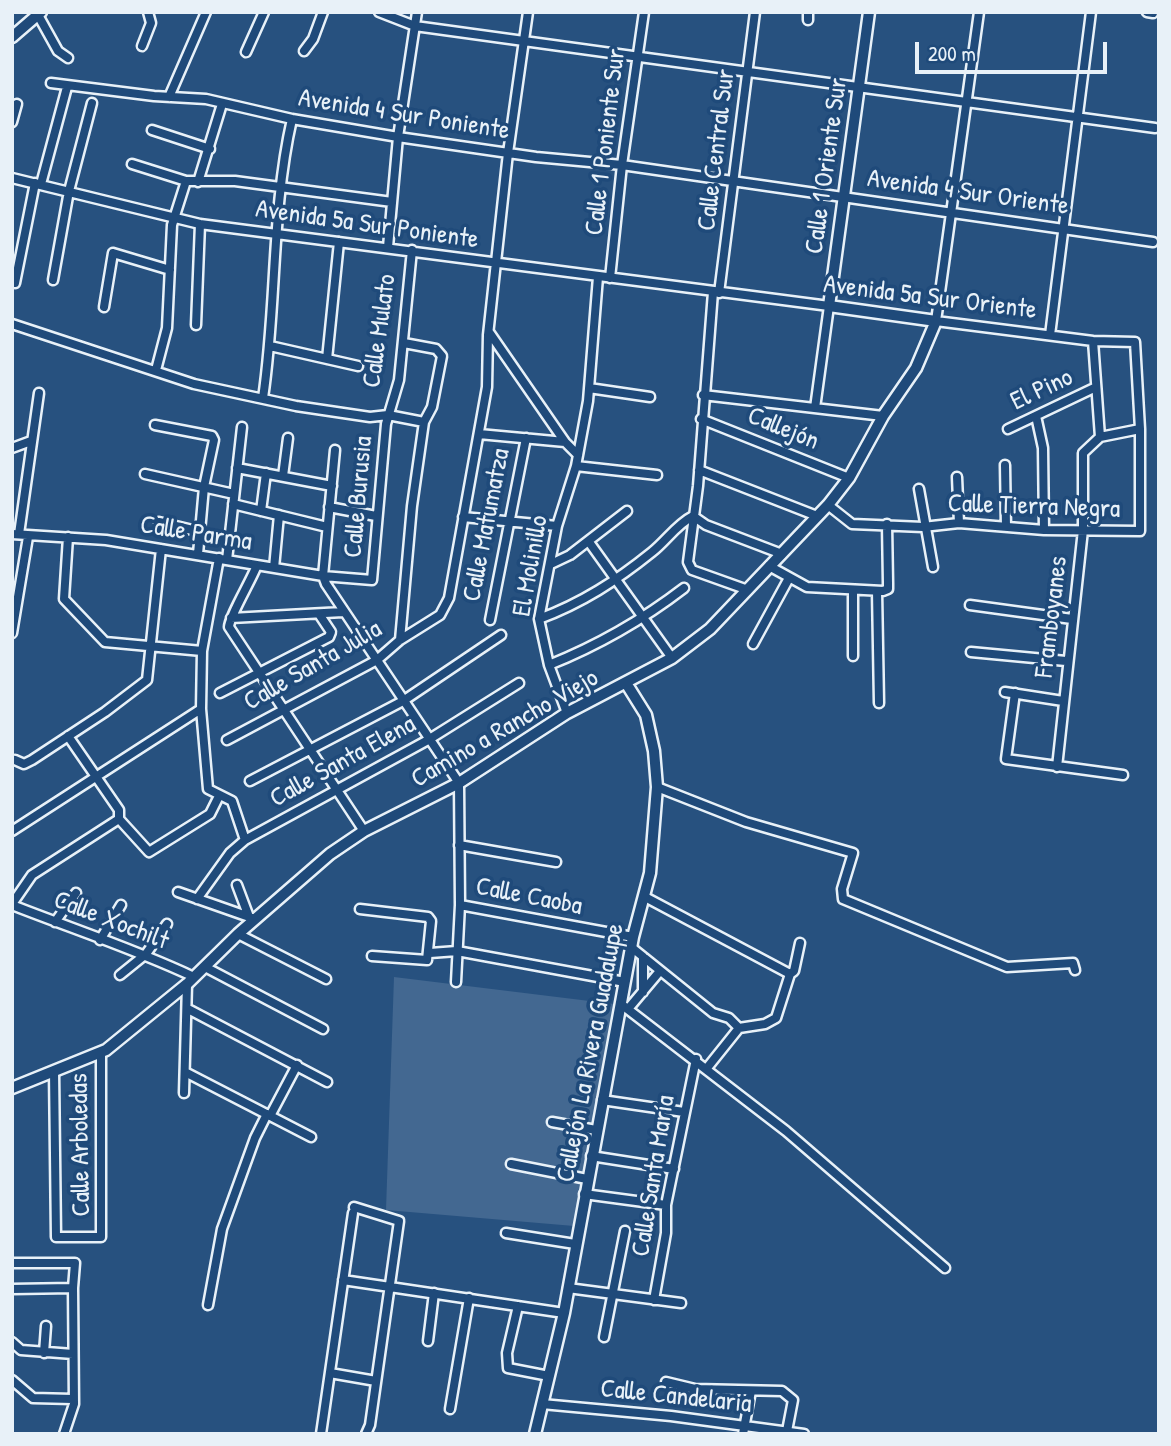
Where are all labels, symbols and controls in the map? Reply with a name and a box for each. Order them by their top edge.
scale bar [919,28,1112,72]
text: 200 m [928,39,976,68]
street label: Calle 1 Poniente Sur [579,47,633,237]
street label: Calle Central Sur [692,67,742,233]
street label: Calle 1 Oriente Sur [799,76,855,256]
street label: Avenida 4 Sur Poniente [296,83,512,147]
street label: Avenida 4 Sur Oriente [865,163,1071,223]
street label: Avenida 5a Sur Poniente [254,194,480,256]
street label: Avenida 5a Sur Oriente [822,269,1038,327]
street label: Calle Mulato [357,272,403,390]
street label: El Pino [1006,362,1078,418]
street label: Callejón [743,401,823,457]
street label: Calle Burusia [338,435,380,559]
street label: Calle Matumatza [457,446,517,604]
street label: Calle Tierra Negra [947,488,1121,526]
street label: Calle Parma [138,510,254,558]
street label: El Molinillo [507,513,555,619]
street label: Framboyanes [1029,554,1075,680]
street label: Calle Santa Julia [239,614,387,718]
street label: Camino a Rancho Viejo [406,663,604,795]
street label: Calle Santa Elena [265,709,421,815]
street label: Calle Caoba [473,871,585,923]
street label: Calle Xochilt [49,885,173,957]
street label: Callejón La Rivera Guadalupe [551,921,631,1185]
street label: Calle Arboledas [64,1073,98,1217]
street label: Calle Santa María [626,1093,682,1259]
street label: Calle Candelaria [599,1374,753,1420]

